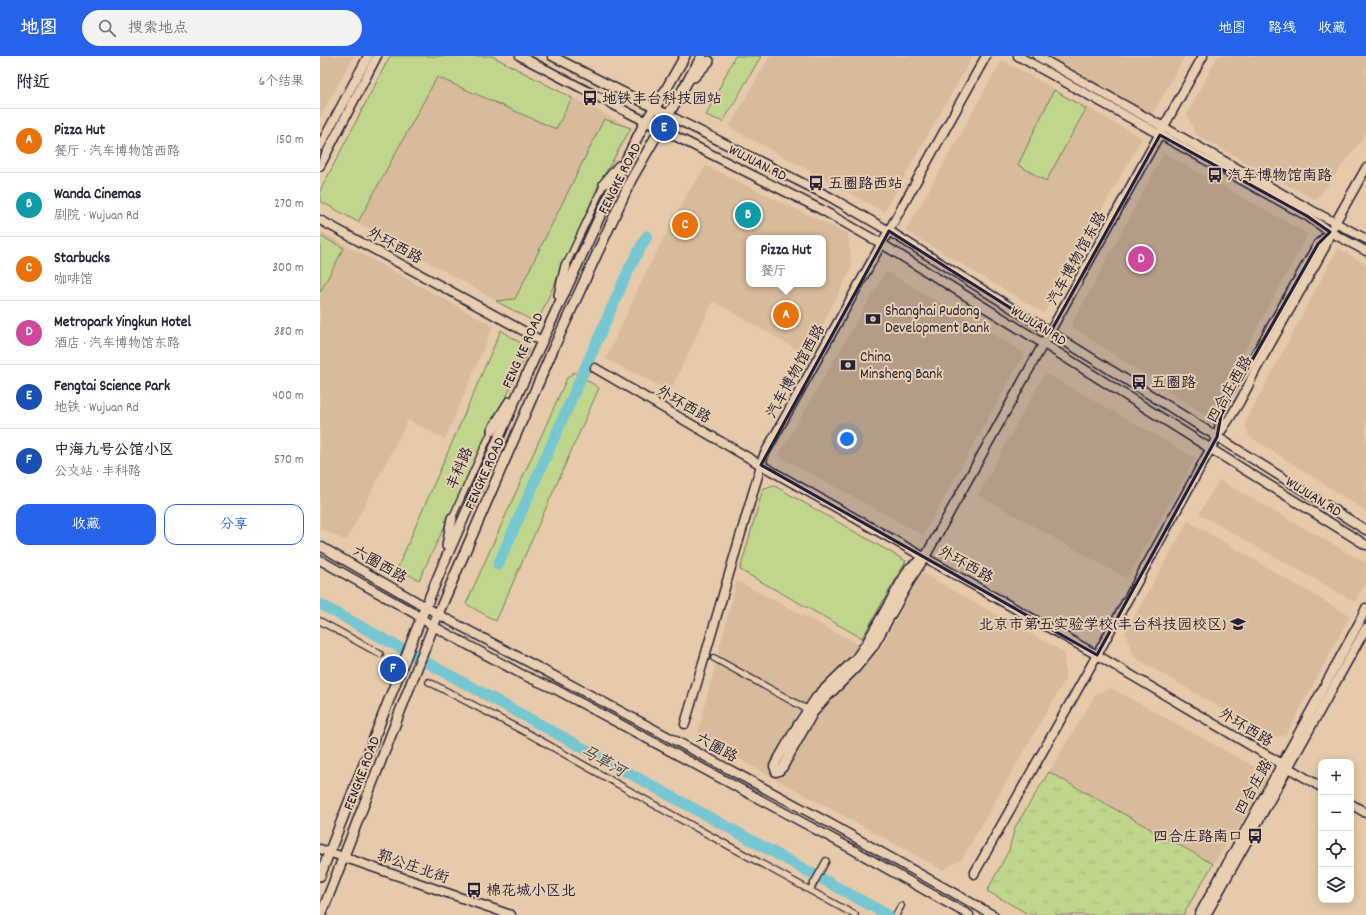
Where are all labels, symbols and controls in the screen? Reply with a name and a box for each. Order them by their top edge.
search box [82,10,362,46]
text: 地图 [20,16,58,43]
icon: search [96,17,118,39]
text: 搜索地点 [128,18,188,40]
text: 地图 [1218,19,1246,39]
text: 路线 [1268,19,1296,39]
text: 收藏 [1318,19,1346,39]
text: 附近 [16,72,50,96]
text: 6个结果 [259,73,304,92]
bus stop icon: 地铁丰台科技园站 [581,89,599,107]
place label: 地铁丰台科技园站 [602,89,722,111]
pin: E [651,113,677,143]
text: Pizza Hut [54,120,105,142]
text: A [25,131,33,150]
text: 150 m [276,131,304,150]
street label: FENGKE ROAD [593,139,648,218]
street label: WUJUAN RD [724,140,790,188]
text: 餐厅 · 汽车博物馆西路 [54,143,180,162]
bus stop icon: 汽车博物馆南路 [1206,166,1224,184]
place label: 汽车博物馆南路 [1227,166,1332,188]
bus stop icon: 五圈路西站 [807,174,825,192]
place label: 五圈路西站 [828,174,903,196]
text: Wanda Cinemas [54,184,141,206]
text: B [26,195,32,214]
text: 270 m [274,195,304,214]
pin: B [735,200,761,230]
text: 剧院 · Wujuan Rd [54,207,139,226]
street label: 汽车博物馆东路 [1043,208,1113,310]
pin: C [672,210,698,240]
street label: 外环西路 [362,223,426,271]
popup [746,235,826,287]
text: Pizza Hut [760,240,812,262]
pin: D [1128,244,1154,274]
text: Starbucks [54,248,110,270]
text: C [26,259,32,278]
text: 300 m [272,259,304,278]
text: 餐厅 [760,263,786,282]
text: 咖啡馆 [54,271,93,290]
pin: A [773,300,799,330]
place label: Shanghai Pudong Development Bank [885,301,989,340]
street label: WUJUAN RD [1006,301,1071,353]
street label: FENG KE ROAD [497,309,550,392]
bank icon: Shanghai Pudong Development Bank [864,310,882,328]
text: Metropark Yingkun Hotel [54,312,191,334]
street label: 汽车博物馆西路 [762,321,832,423]
text: D [26,323,32,342]
text: 380 m [274,323,304,342]
text: 酒店 · 汽车博物馆东路 [54,335,180,354]
place label: China Minsheng Bank [860,347,942,386]
street label: 四合庄西路 [1202,352,1259,428]
bank icon: China Minsheng Bank [839,356,857,374]
bus stop icon: 五圈路 [1130,373,1148,391]
place label: 五圈路 [1151,373,1196,395]
text: Fengtai Science Park [54,376,170,398]
street label: 外环西路 [652,381,714,430]
text: E [26,387,32,406]
text: 400 m [273,387,304,406]
text: 地铁 · Wujuan Rd [54,399,139,418]
your location [837,429,857,449]
street label: FENGKE ROAD [460,434,512,514]
text: 中海九号公馆小区 [54,440,174,462]
street label: 丰科路 [442,444,480,494]
text: F [26,451,32,470]
text: 570 m [274,451,304,470]
text: 公交站 · 丰科路 [54,463,141,482]
street label: WUJUAN RD [1281,472,1346,524]
button: 收藏 [16,504,156,545]
button: 分享 [164,504,304,545]
street label: 六圈西路 [348,541,410,590]
street label: 外环西路 [933,542,997,590]
place label: 北京市第五实验学校(丰台科技园校区) [978,615,1226,637]
school or university icon: 北京市第五实验学校(丰台科技园校区) [1229,615,1247,633]
pin: F [380,654,406,684]
street label: 外环西路 [1214,704,1276,754]
street label: 六圈路 [691,728,741,769]
street label: FENGKE ROAD [339,733,387,814]
water label: 马草河 [576,740,632,785]
street label: 四合庄路 [1231,756,1279,820]
map controls [1318,759,1354,903]
button: + [1318,759,1354,795]
button: − [1318,795,1354,831]
place label: 四合庄路南口 [1153,827,1243,849]
bus stop icon: 四合庄路南口 [1246,827,1264,845]
button: locate [1318,831,1354,867]
street label: 郭公庄北街 [373,845,451,891]
button: layers [1318,867,1354,903]
bus stop icon: 棉花城小区北 [465,881,483,899]
place label: 棉花城小区北 [486,881,576,903]

